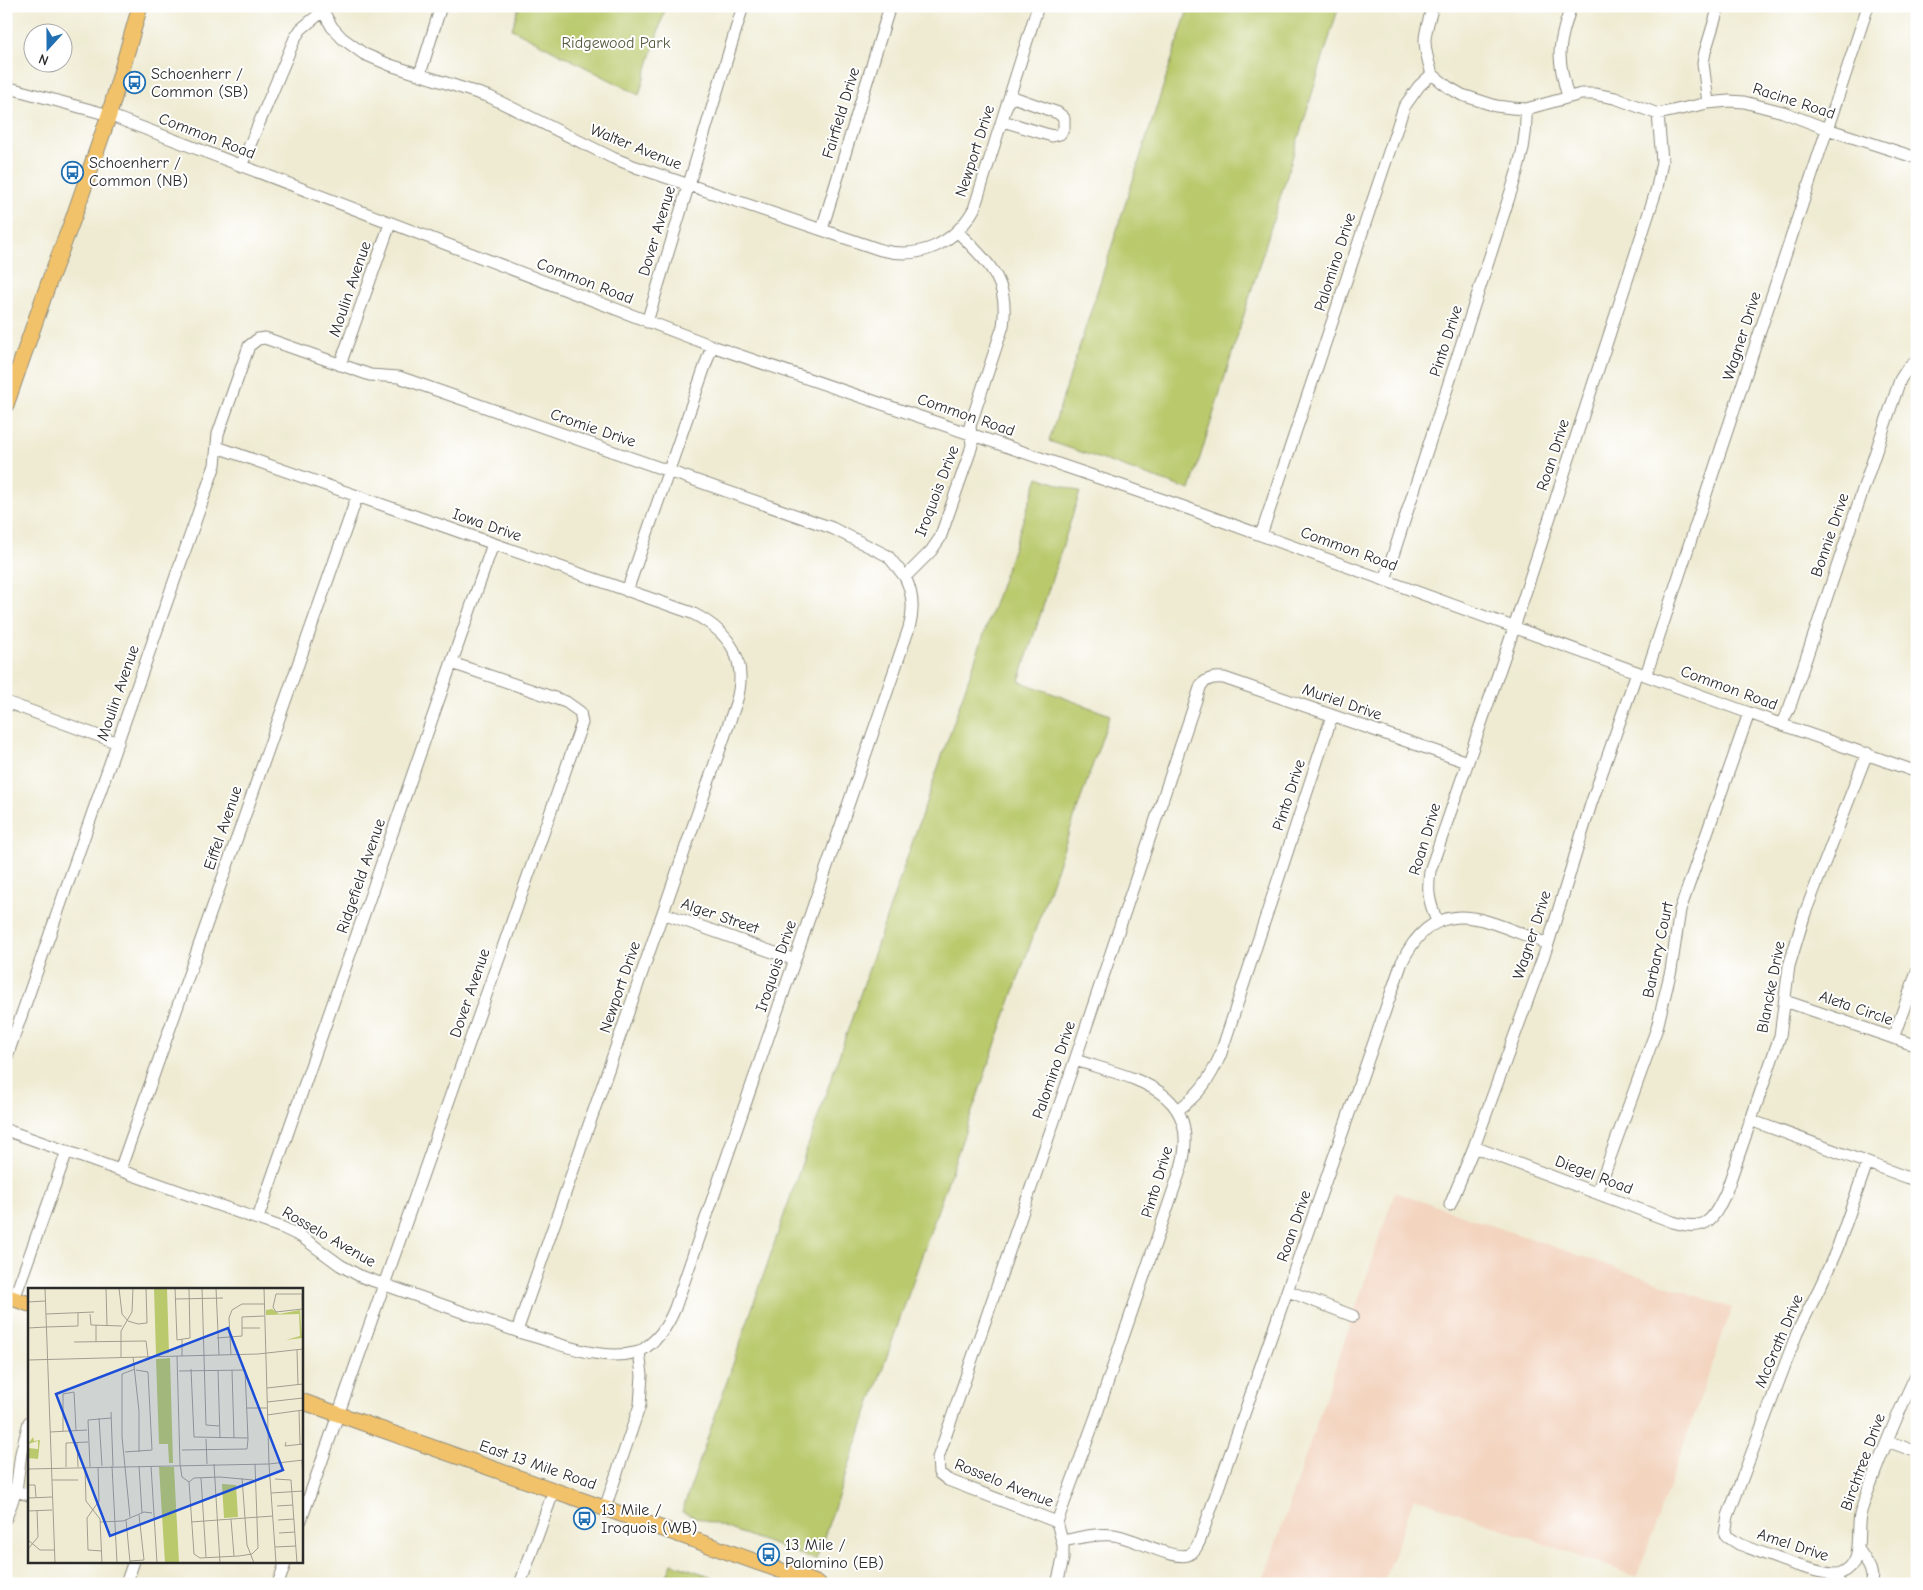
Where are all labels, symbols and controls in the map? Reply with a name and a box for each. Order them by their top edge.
north arrow [22,22,72,72]
park label: Ridgewood Park [562,34,671,52]
text: N [36,50,51,69]
place label: Schoenherr / Common (SB) [151,65,248,101]
street label: Fairfield Drive [819,65,863,161]
bus stop icon: Schoenherr / Common (SB) [123,71,147,95]
street label: Racine Road [1750,79,1838,123]
street label: Newport Drive [952,103,998,199]
street label: Common Road [156,109,258,163]
street label: Walter Avenue [588,120,684,174]
place label: Schoenherr / Common (NB) [89,154,188,190]
bus stop icon: Schoenherr / Common (NB) [61,160,85,184]
street label: Dover Avenue [635,184,679,278]
street label: Palomino Drive [1311,210,1359,314]
street label: Moulin Avenue [325,239,375,339]
street label: Common Road [534,254,636,308]
street label: Wagner Drive [1719,289,1765,383]
street label: Pinto Drive [1426,303,1466,379]
street label: Common Road [915,390,1017,440]
street label: Cromie Drive [548,405,638,451]
street label: Roan Drive [1533,417,1573,493]
street label: Iroquois Drive [911,443,963,539]
street label: Bonnie Drive [1807,491,1853,579]
street label: Iowa Drive [450,505,524,545]
street label: Common Road [1298,523,1400,575]
street label: Moulin Avenue [93,643,143,743]
street label: Common Road [1678,662,1780,714]
street label: Muriel Drive [1300,680,1384,724]
street label: Pinto Drive [1269,757,1309,833]
street label: Eiffel Avenue [200,784,246,872]
street label: Roan Drive [1405,801,1445,877]
street label: Ridgefield Avenue [333,816,389,936]
street label: Wagner Drive [1509,888,1555,982]
street label: Alger Street [679,894,762,938]
street label: Barbary Court [1639,900,1677,1000]
street label: Iroquois Drive [752,918,800,1014]
street label: Newport Drive [596,939,644,1035]
street label: Blancke Drive [1753,939,1789,1035]
street label: Dover Avenue [446,946,494,1040]
street label: Aleta Circle [1817,987,1895,1029]
street label: Palomino Drive [1029,1019,1079,1121]
street label: Pinto Drive [1138,1144,1176,1220]
street label: Diegel Road [1553,1152,1635,1198]
street label: Roan Drive [1273,1188,1315,1264]
street label: Rosselo Avenue [279,1203,379,1271]
inset map [28,1288,302,1562]
street label: McGrath Drive [1751,1292,1807,1390]
street label: Birchtree Drive [1837,1411,1889,1513]
street label: East 13 Mile Road [477,1437,599,1493]
street label: Rosselo Avenue [952,1455,1056,1511]
place label: 13 Mile / Iroquois (WB) [601,1501,697,1537]
bus stop icon: 13 Mile / Iroquois (WB) [573,1507,597,1531]
street label: Amel Drive [1755,1525,1831,1565]
place label: 13 Mile / Palomino (EB) [785,1536,884,1572]
bus stop icon: 13 Mile / Palomino (EB) [757,1542,781,1566]

